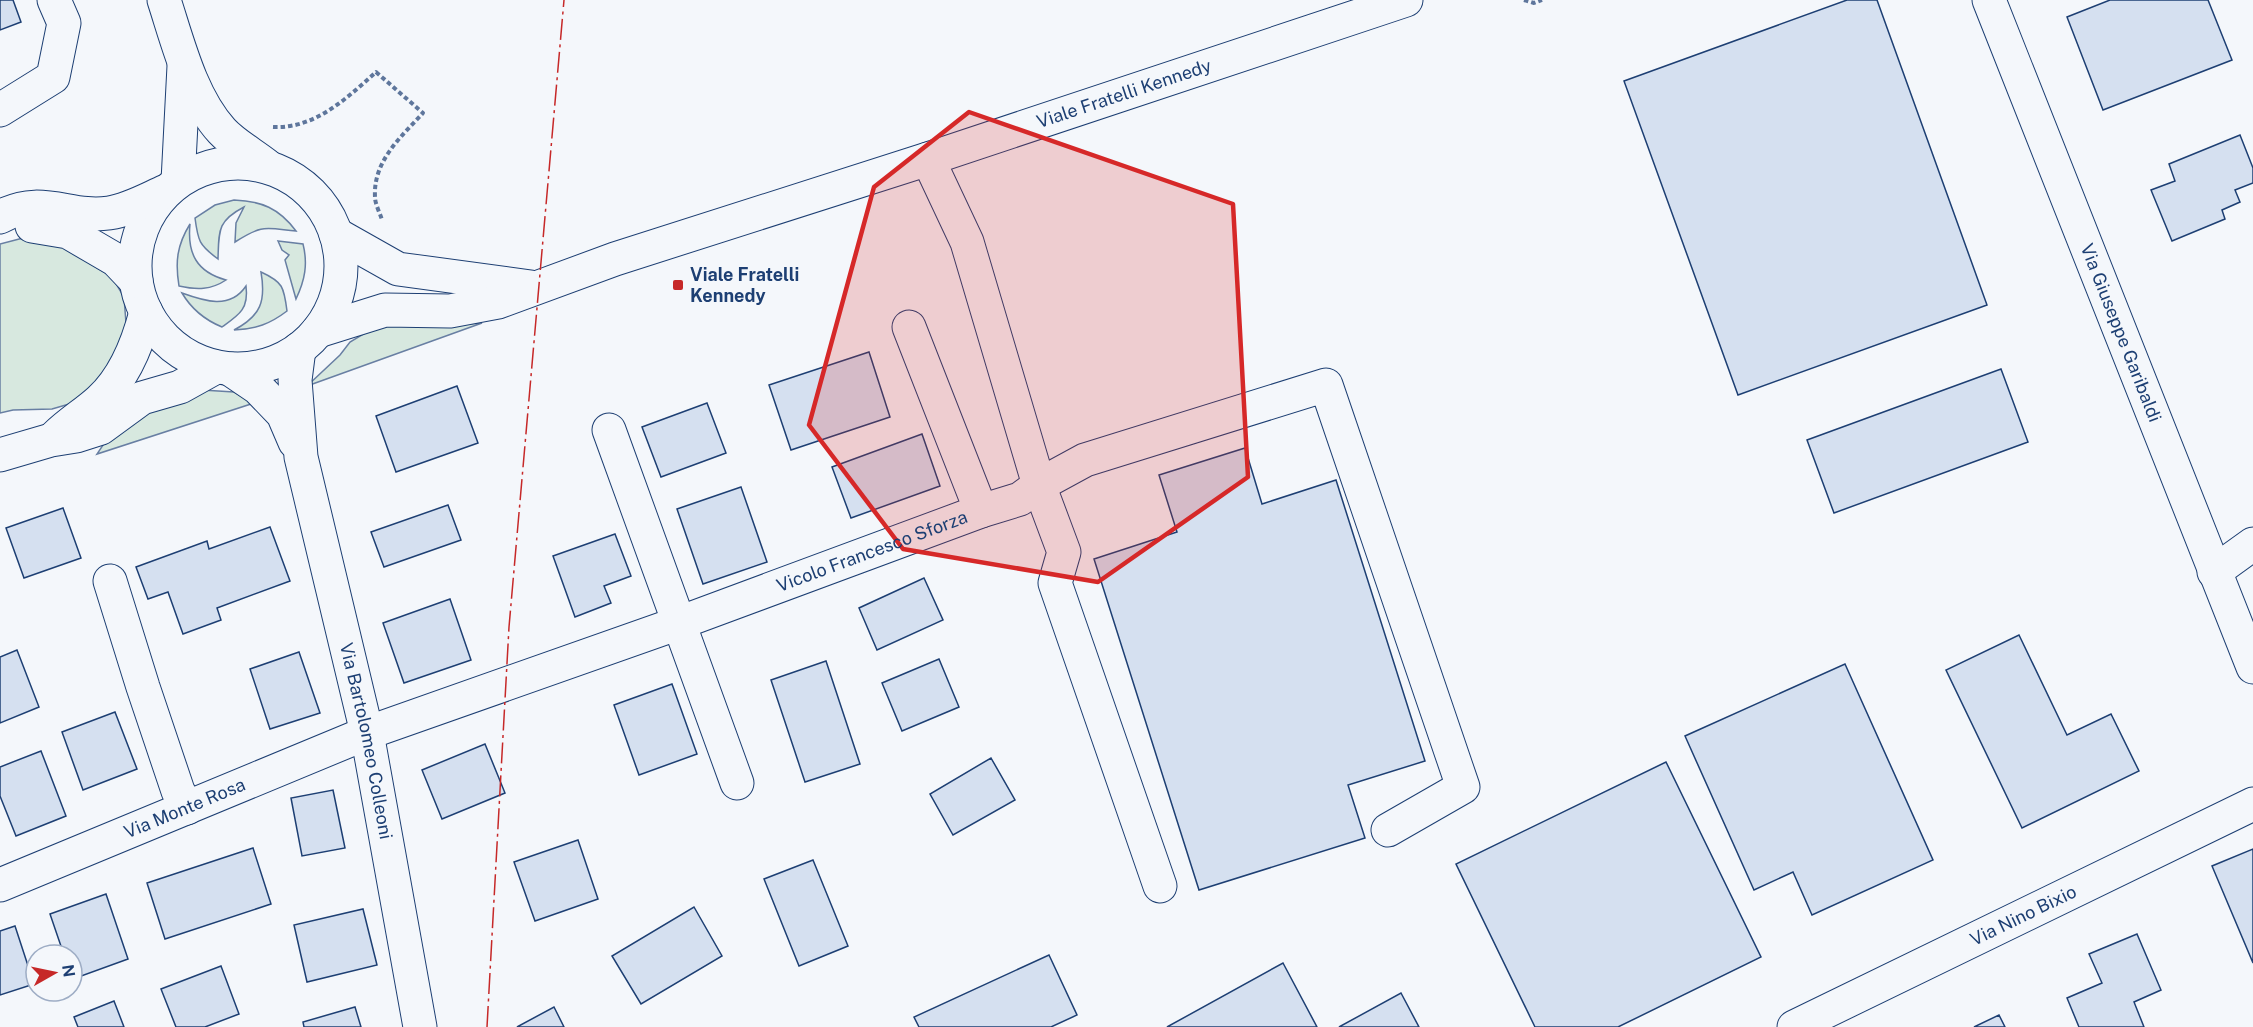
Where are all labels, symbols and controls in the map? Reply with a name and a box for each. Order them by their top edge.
street label: Viale Fratelli Kennedy [1034,54,1214,132]
street label: Via Giuseppe Garibaldi [2076,240,2166,425]
place label: Viale Fratelli Kennedy [690,264,799,306]
marker: Viale Fratelli Kennedy [671,278,685,292]
street label: Vicolo Francesco Sforza [774,506,970,596]
street label: Via Bartolomeo Colleoni [336,641,397,841]
street label: Via Monte Rosa [121,774,248,842]
street label: Via Nino Bixio [1967,880,2080,950]
north arrow [24,943,84,1003]
text: N [58,963,79,978]

